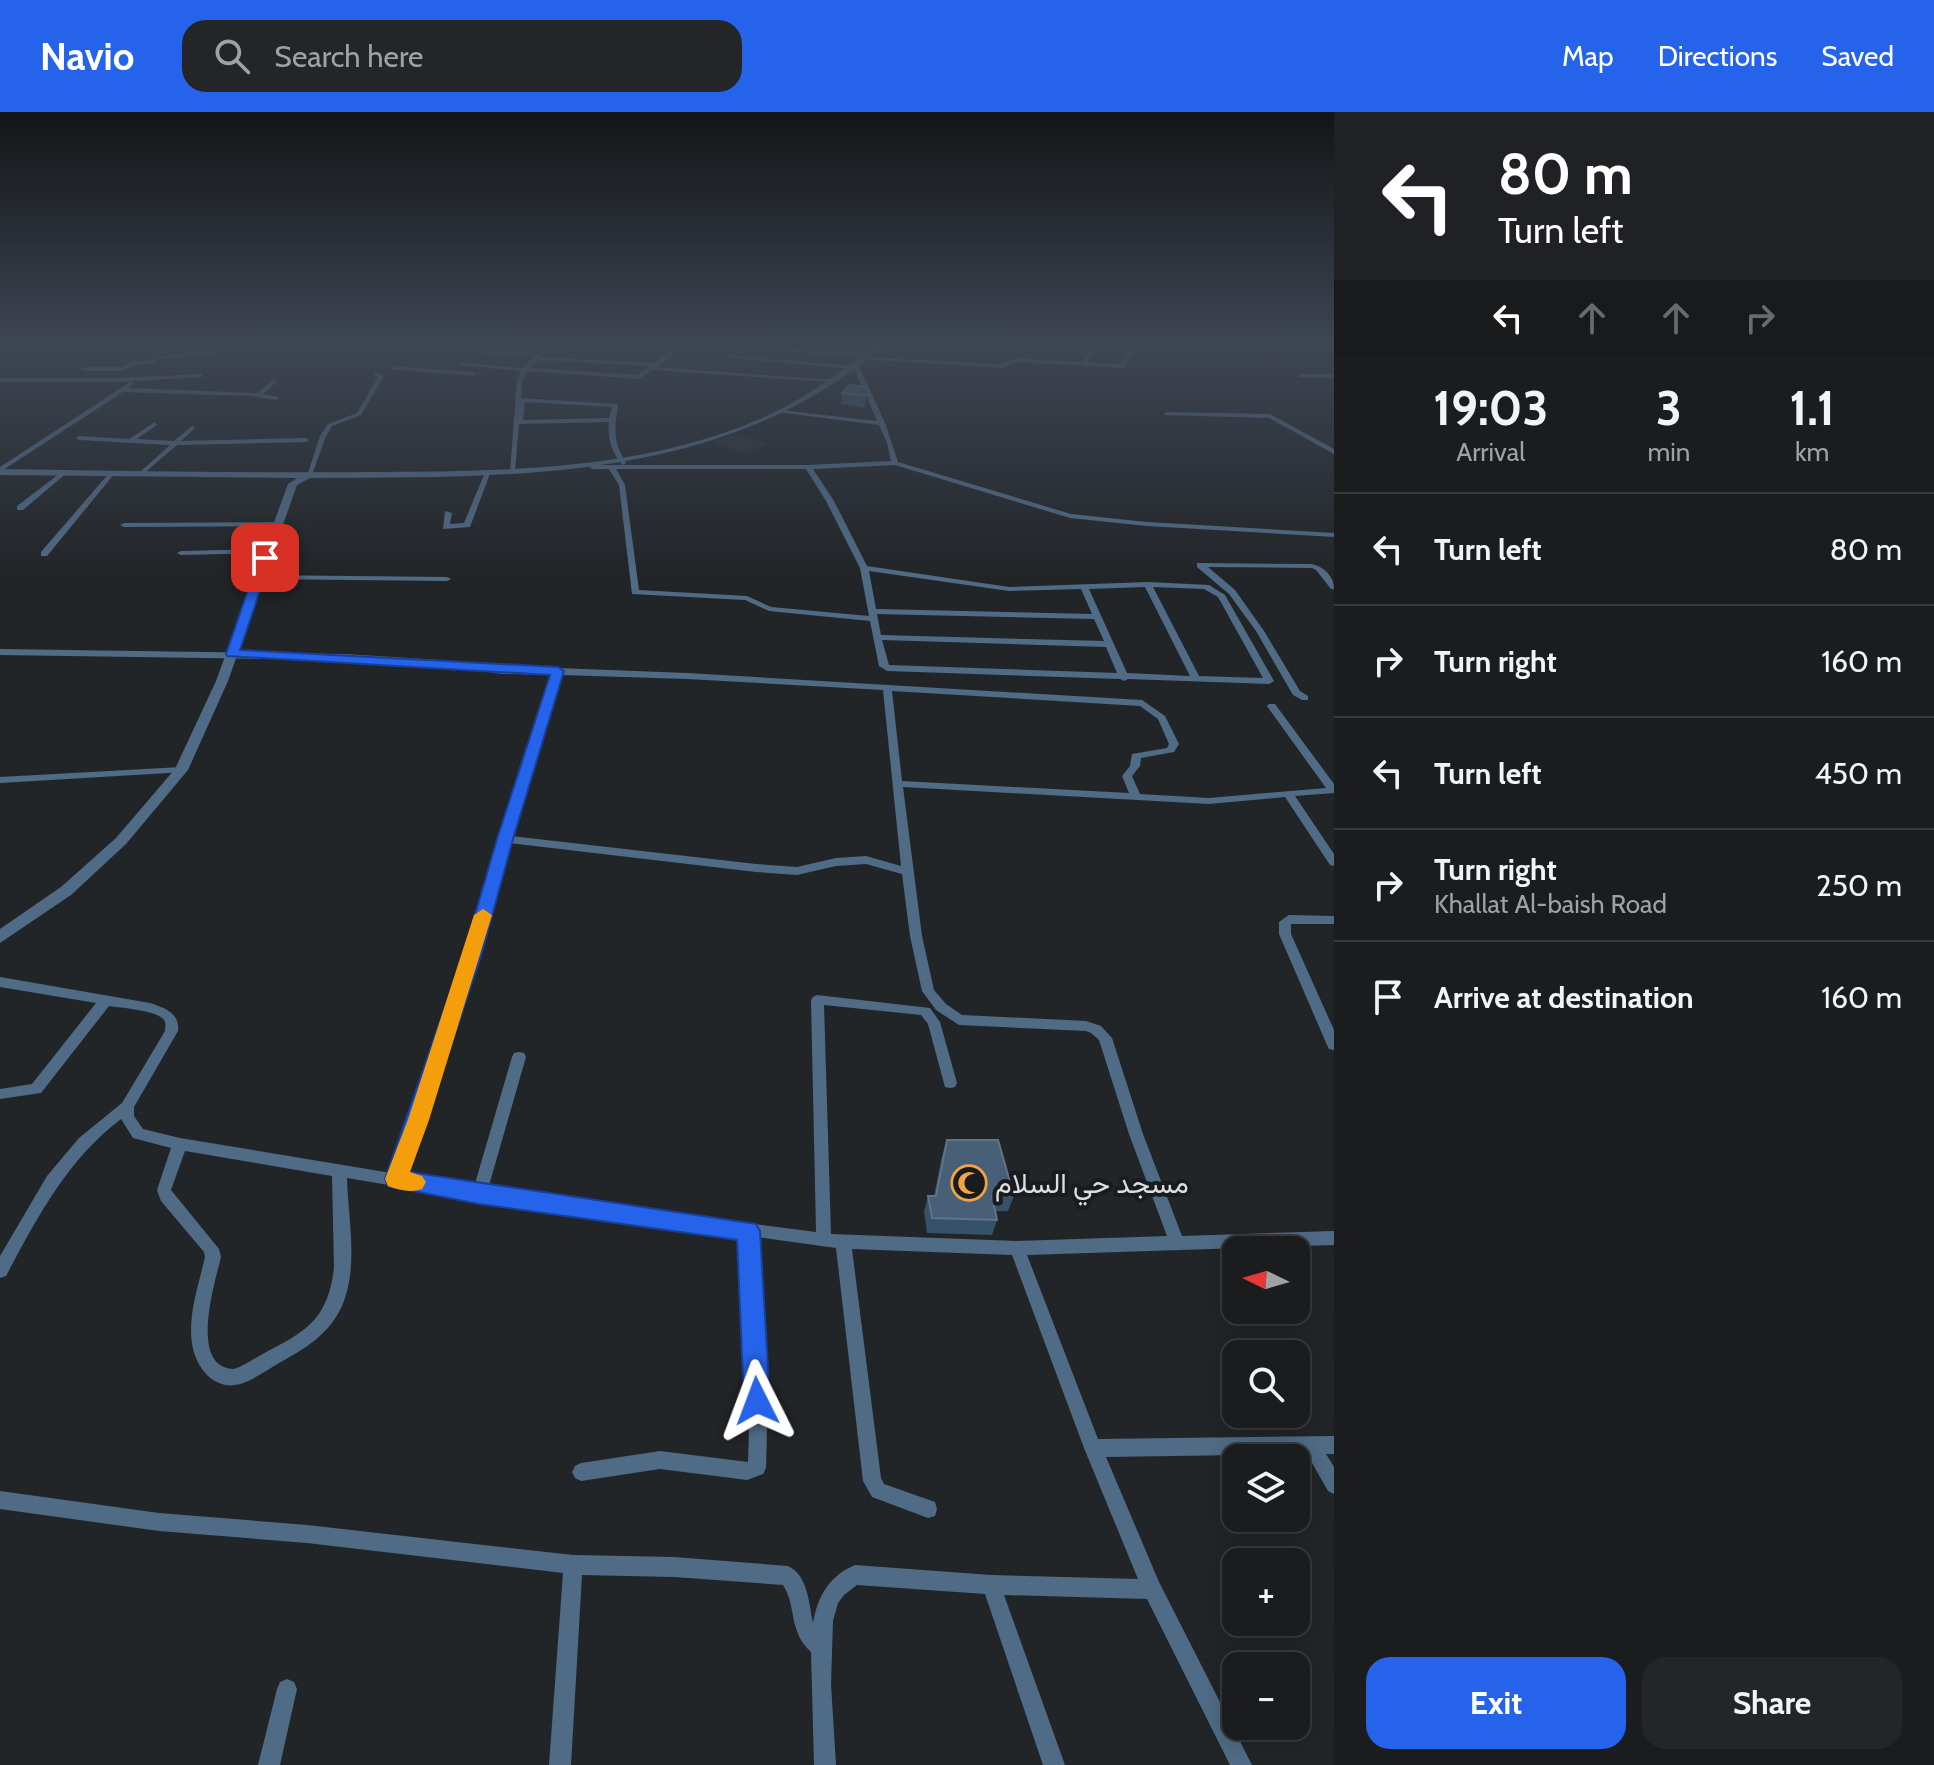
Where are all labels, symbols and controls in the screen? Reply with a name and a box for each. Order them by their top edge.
search box [182,20,742,92]
text: Navio [40,33,134,80]
icon: search [210,34,254,78]
text: Search here [274,38,423,75]
text: Map [1562,39,1614,73]
text: Directions [1658,39,1777,73]
text: Saved [1821,39,1894,73]
text: 80 m [1498,140,1633,208]
icon: left [1366,144,1470,248]
text: Turn left [1498,208,1623,252]
icon: left [1486,296,1530,340]
icon: ahead [1570,296,1614,340]
icon: ahead [1654,296,1698,340]
icon: right [1738,296,1782,340]
text: 19:03 [1433,379,1548,437]
text: 3 [1656,379,1682,437]
text: 1.1 [1790,379,1835,437]
text: Arrival [1456,436,1525,468]
text: min [1648,436,1690,468]
text: km [1795,436,1829,468]
pin [231,524,299,592]
icon: left [1366,527,1410,571]
text: Turn left [1434,531,1542,568]
text: 80 m [1830,531,1902,568]
icon: arrive [243,536,287,580]
icon: right [1366,639,1410,683]
text: Turn right [1434,643,1557,680]
text: 160 m [1821,643,1902,680]
icon: left [1366,751,1410,795]
text: Turn left [1434,755,1542,792]
text: 450 m [1814,755,1902,792]
text: Turn right [1434,851,1557,888]
icon: right [1366,863,1410,907]
text: 250 m [1816,867,1902,904]
text: Khallat Al-baish Road [1434,888,1667,920]
icon: arrive [1366,975,1410,1019]
text: Arrive at destination [1434,979,1694,1016]
text: 160 m [1821,979,1902,1016]
mosque icon: مسجد حي السلام [950,1164,988,1202]
place label: مسجد حي السلام [995,1166,1189,1206]
north arrow [1222,1236,1310,1324]
map controls [1222,1236,1310,1740]
button: search [1222,1340,1310,1428]
position arrow [715,1359,799,1443]
button: layers [1222,1444,1310,1532]
button: + [1222,1548,1310,1636]
button: − [1222,1652,1310,1740]
button: Exit [1366,1657,1626,1749]
button: Share [1642,1657,1902,1749]

